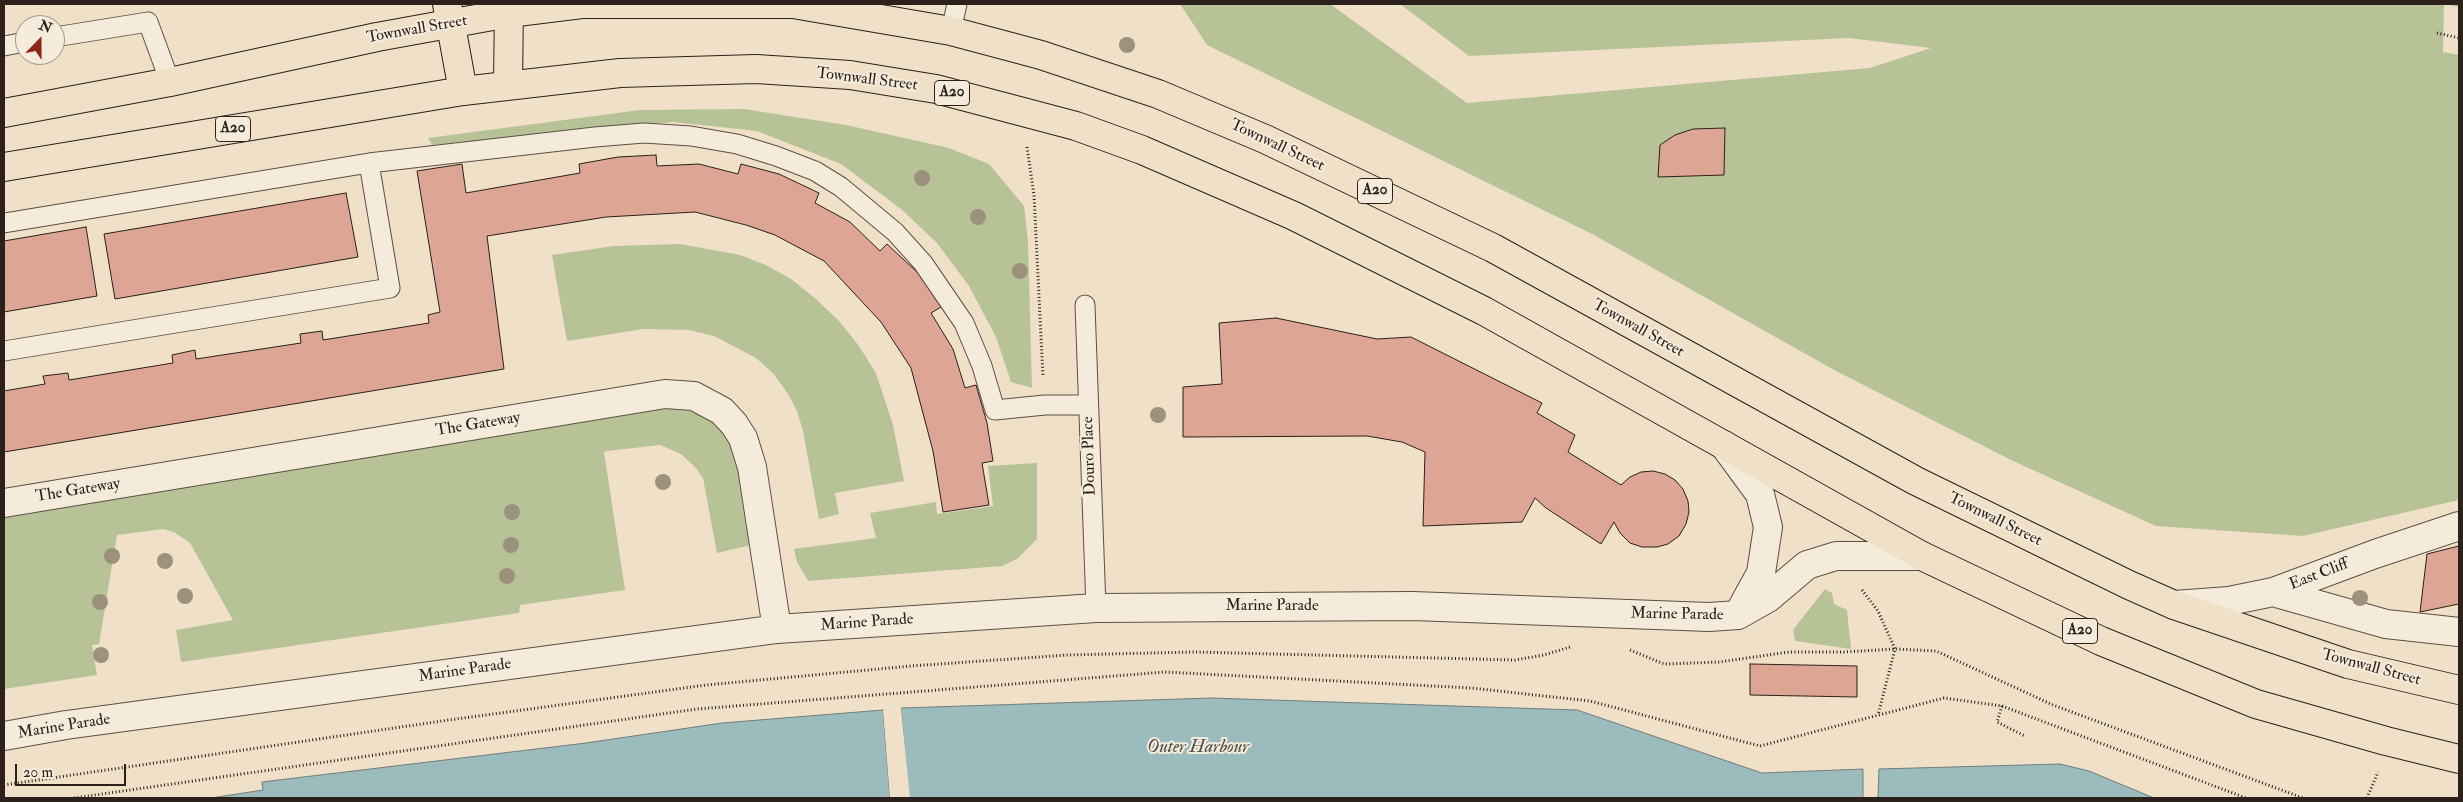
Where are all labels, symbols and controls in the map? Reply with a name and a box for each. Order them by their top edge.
street label: Townwall Street [365,12,469,48]
north arrow [15,15,65,65]
text: N [36,16,54,37]
street label: Townwall Street [815,64,919,96]
road number: A20 [934,80,970,106]
road number: A20 [216,116,250,142]
street label: Townwall Street [1227,116,1327,176]
road number: A20 [1358,178,1392,204]
street label: Townwall Street [1589,296,1687,362]
street label: The Gateway [434,409,522,441]
street label: Douro Place [1079,416,1101,496]
street label: The Gateway [34,475,122,507]
street label: Townwall Street [1945,489,2045,551]
street label: East Cliff [2287,555,2351,595]
street label: Marine Parade [1225,597,1319,617]
street label: Marine Parade [1630,605,1724,625]
street label: Marine Parade [820,610,914,636]
road number: A20 [2062,618,2098,644]
street label: Townwall Street [2319,646,2423,690]
street label: Marine Parade [418,655,512,687]
street label: Marine Parade [17,710,111,744]
water label: Outer Harbour [1147,737,1249,759]
scale bar [18,754,129,786]
text: 20 m [23,763,53,782]

